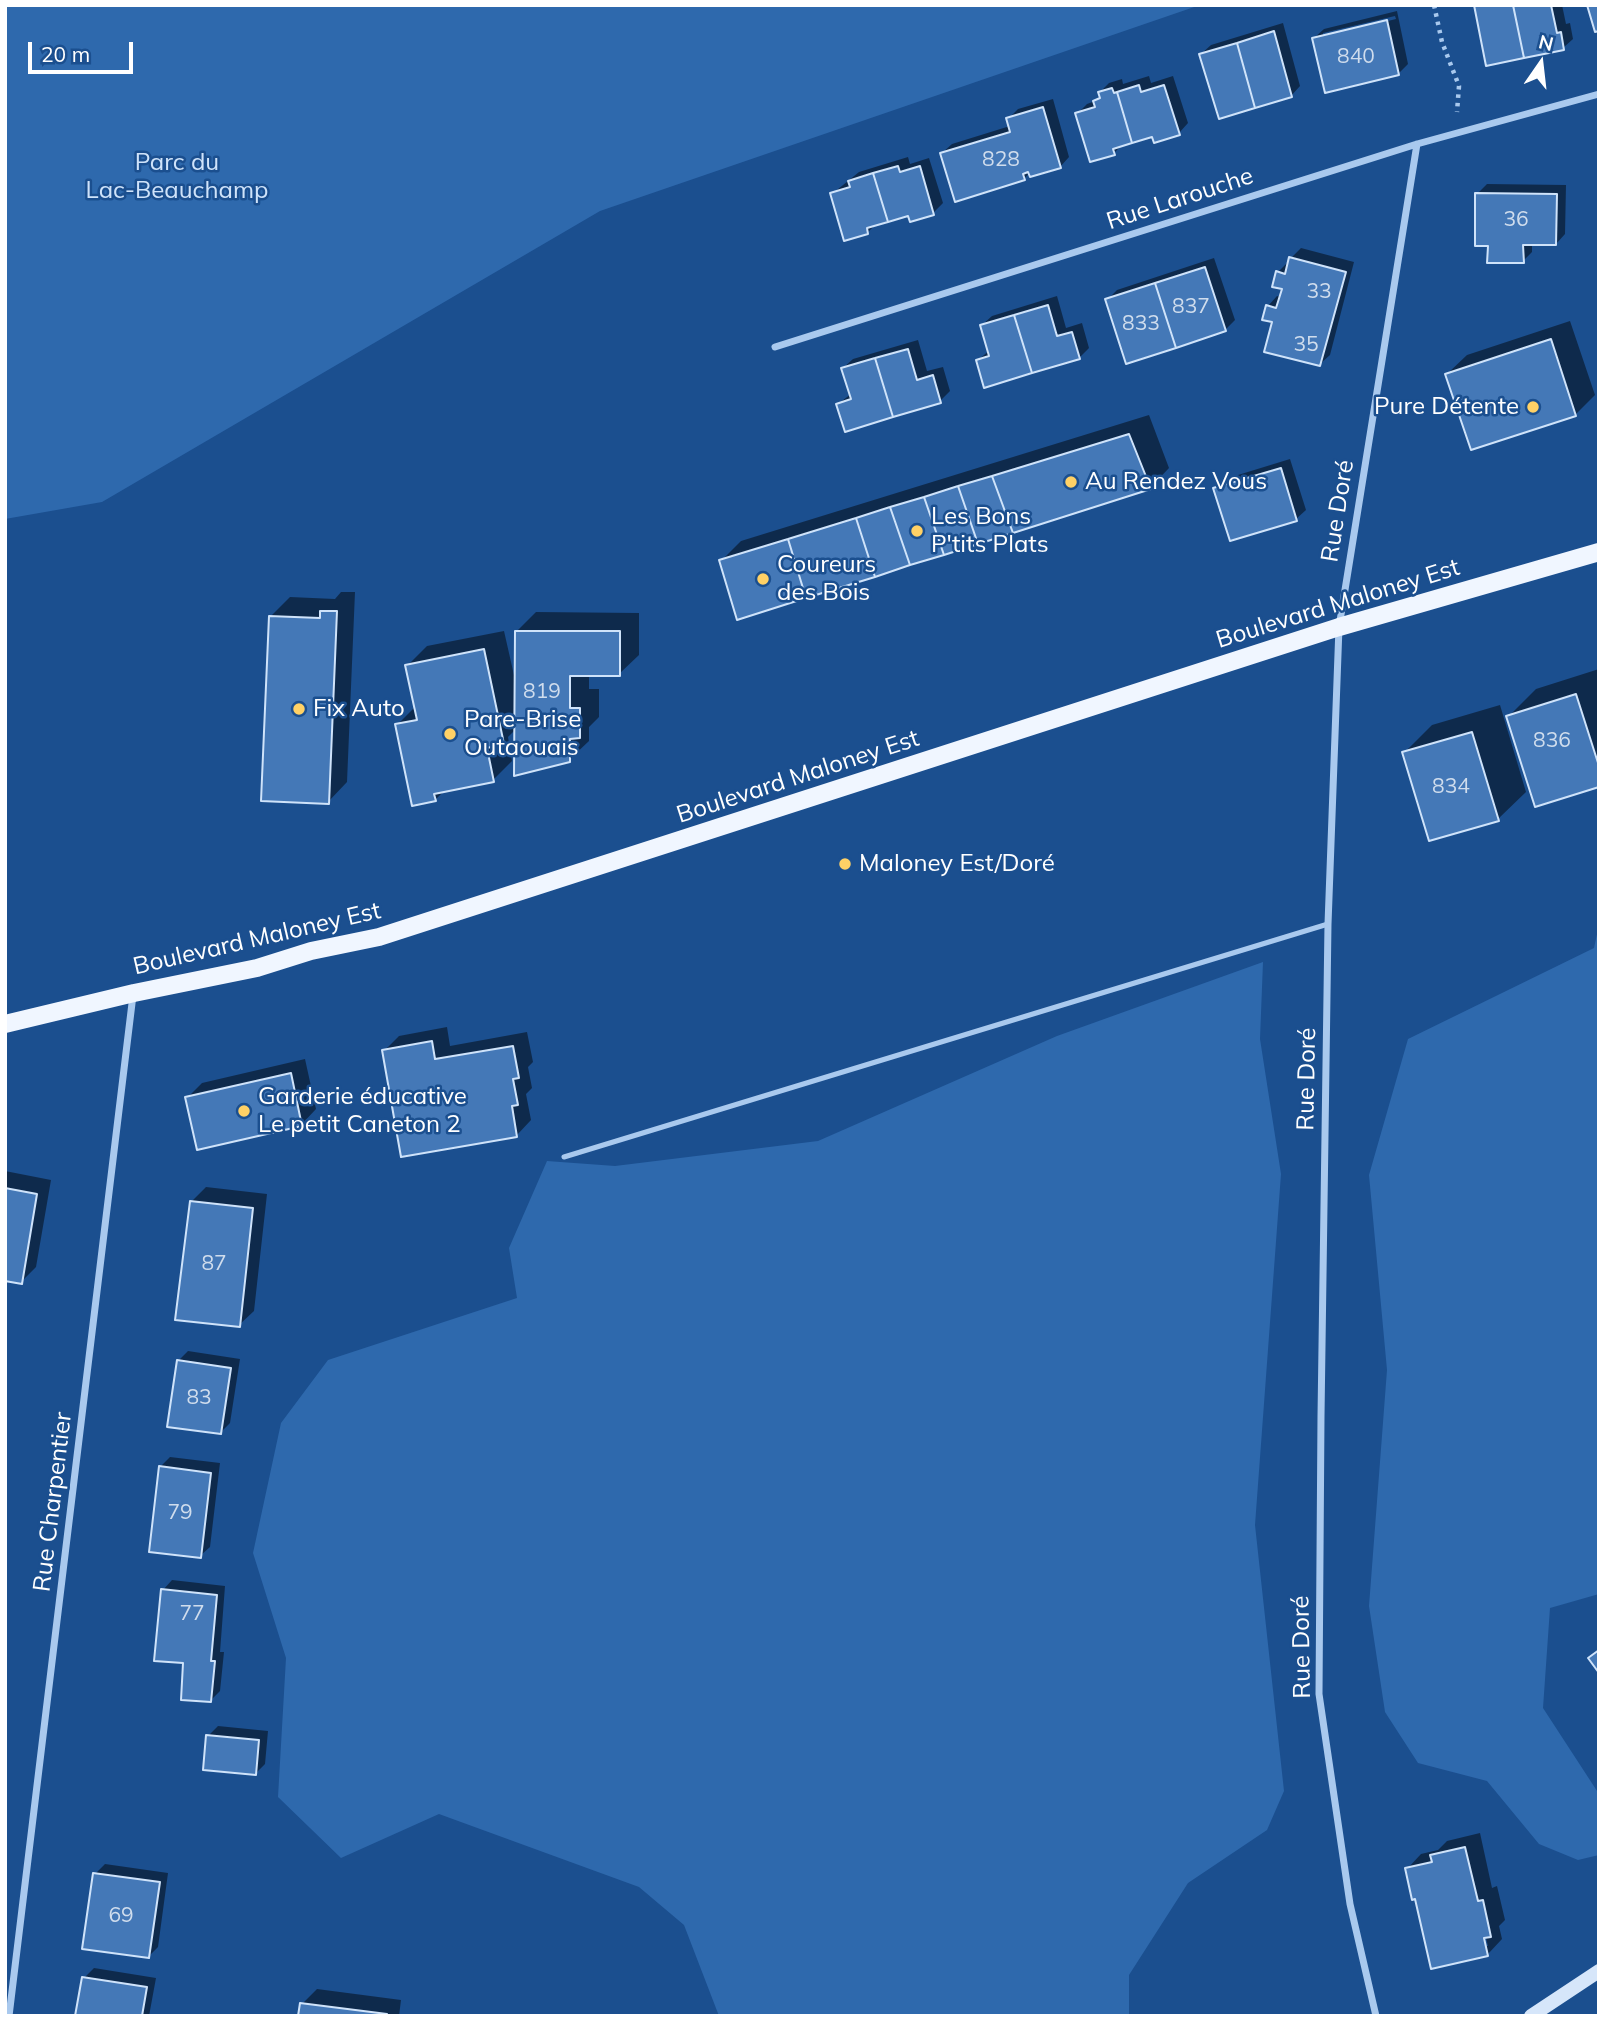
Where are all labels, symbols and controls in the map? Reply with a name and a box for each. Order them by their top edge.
scale bar [32,28,136,72]
north arrow [1506,28,1576,98]
text: N [1536,29,1556,56]
text: 20 m [41,41,90,67]
house number: 840 [1337,44,1375,70]
house number: 828 [982,147,1020,173]
park label: Parc du Lac-Beauchamp [86,149,268,205]
street label: Rue Larouche [1103,162,1257,236]
house number: 36 [1503,207,1529,233]
house number: 33 [1306,279,1332,305]
house number: 837 [1172,294,1210,320]
house number: 833 [1122,311,1160,337]
house number: 35 [1293,332,1319,358]
place label: Pure Détente [1374,393,1519,421]
marker: Pure Détente [1525,399,1541,415]
street label: Rue Doré [1316,458,1360,564]
place label: Au Rendez Vous [1085,468,1267,496]
marker: Au Rendez Vous [1063,474,1079,490]
place label: Les Bons P'tits Plats [931,503,1049,559]
marker: Les Bons P'tits Plats [909,523,925,539]
place label: Coureurs des Bois [777,551,876,607]
street label: Boulevard Maloney Est [1213,553,1463,655]
marker: Coureurs des Bois [755,571,771,587]
house number: 819 [523,679,561,705]
place label: Fix Auto [313,695,405,723]
marker: Fix Auto [291,701,307,717]
place label: Pare-Brise Outaouais [464,706,581,762]
street label: Boulevard Maloney Est [673,724,923,830]
marker: Pare-Brise Outaouais [442,726,458,742]
house number: 836 [1533,728,1571,754]
house number: 834 [1432,774,1470,800]
place label: Maloney Est/Doré [859,850,1055,878]
marker: Maloney Est/Doré [837,856,853,872]
street label: Boulevard Maloney Est [130,897,384,981]
street label: Rue Doré [1292,1027,1322,1131]
place label: Garderie éducative Le petit Caneton 2 [258,1083,467,1139]
marker: Garderie éducative Le petit Caneton 2 [236,1103,252,1119]
house number: 87 [201,1251,227,1277]
house number: 83 [186,1385,212,1411]
street label: Rue Charpentier [28,1411,78,1593]
house number: 79 [167,1500,193,1526]
street label: Rue Doré [1287,1595,1317,1699]
house number: 77 [179,1601,205,1627]
house number: 69 [108,1903,134,1929]

